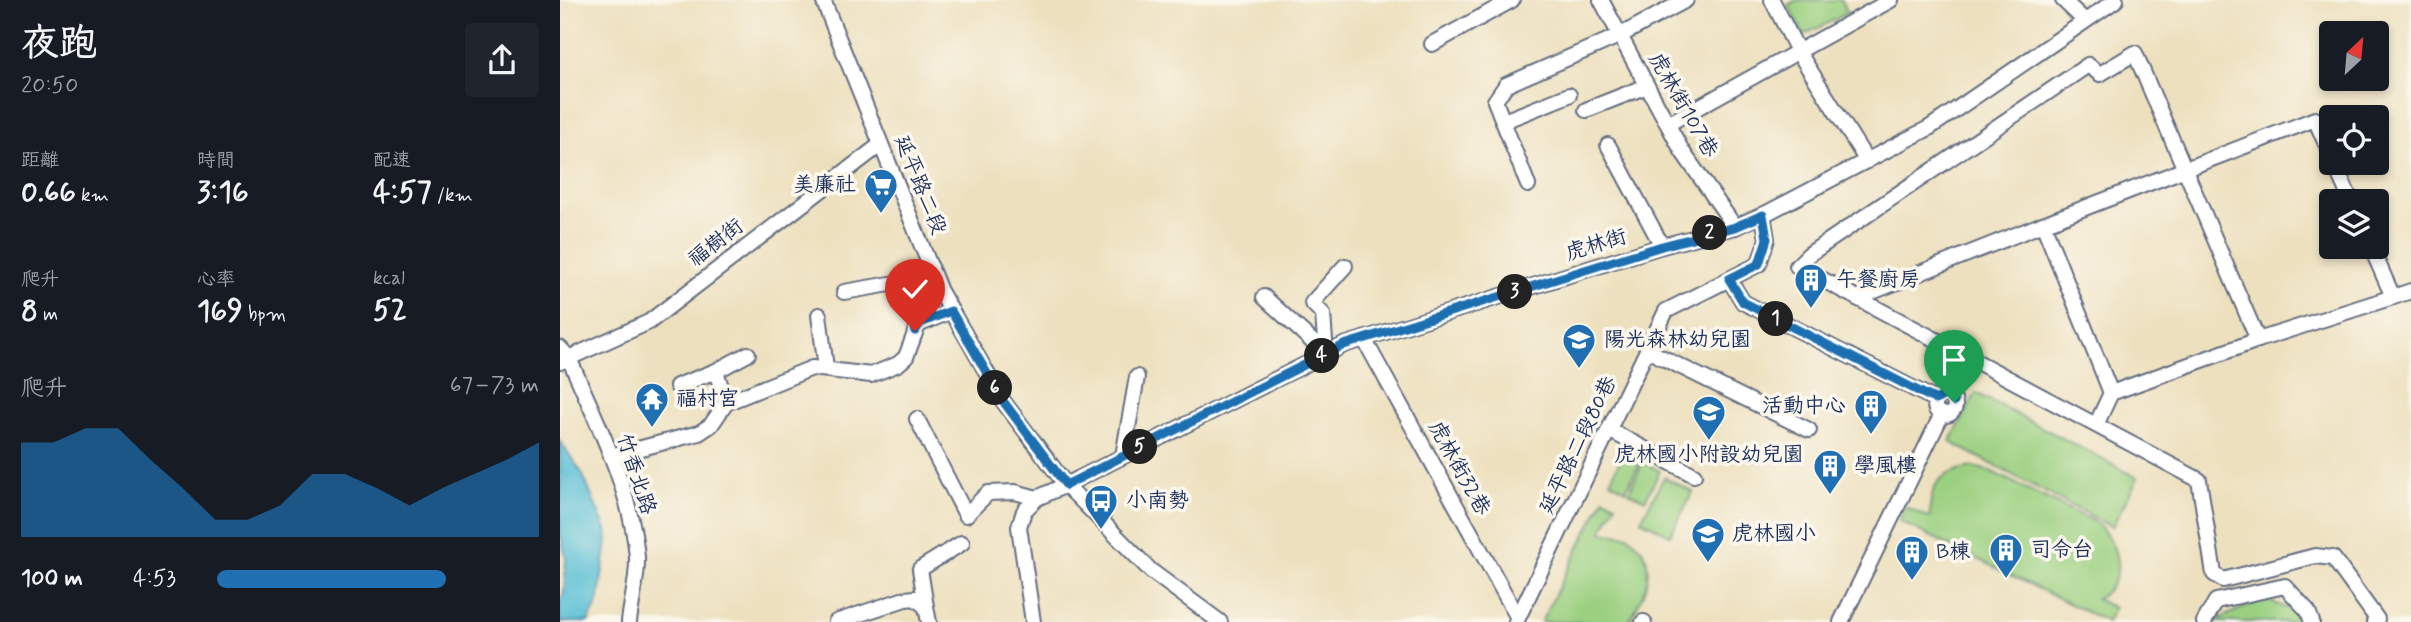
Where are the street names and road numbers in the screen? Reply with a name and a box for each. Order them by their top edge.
street label: 虎林街107巷 [1642,47,1724,163]
street label: 延平路二段 [887,131,953,239]
street label: 福樹街 [683,213,749,273]
street label: 虎林街 [1562,222,1630,268]
street label: 延平路二段80巷 [1533,372,1623,518]
street label: 虎林街32巷 [1421,415,1497,521]
street label: 竹香北路 [610,430,662,518]

